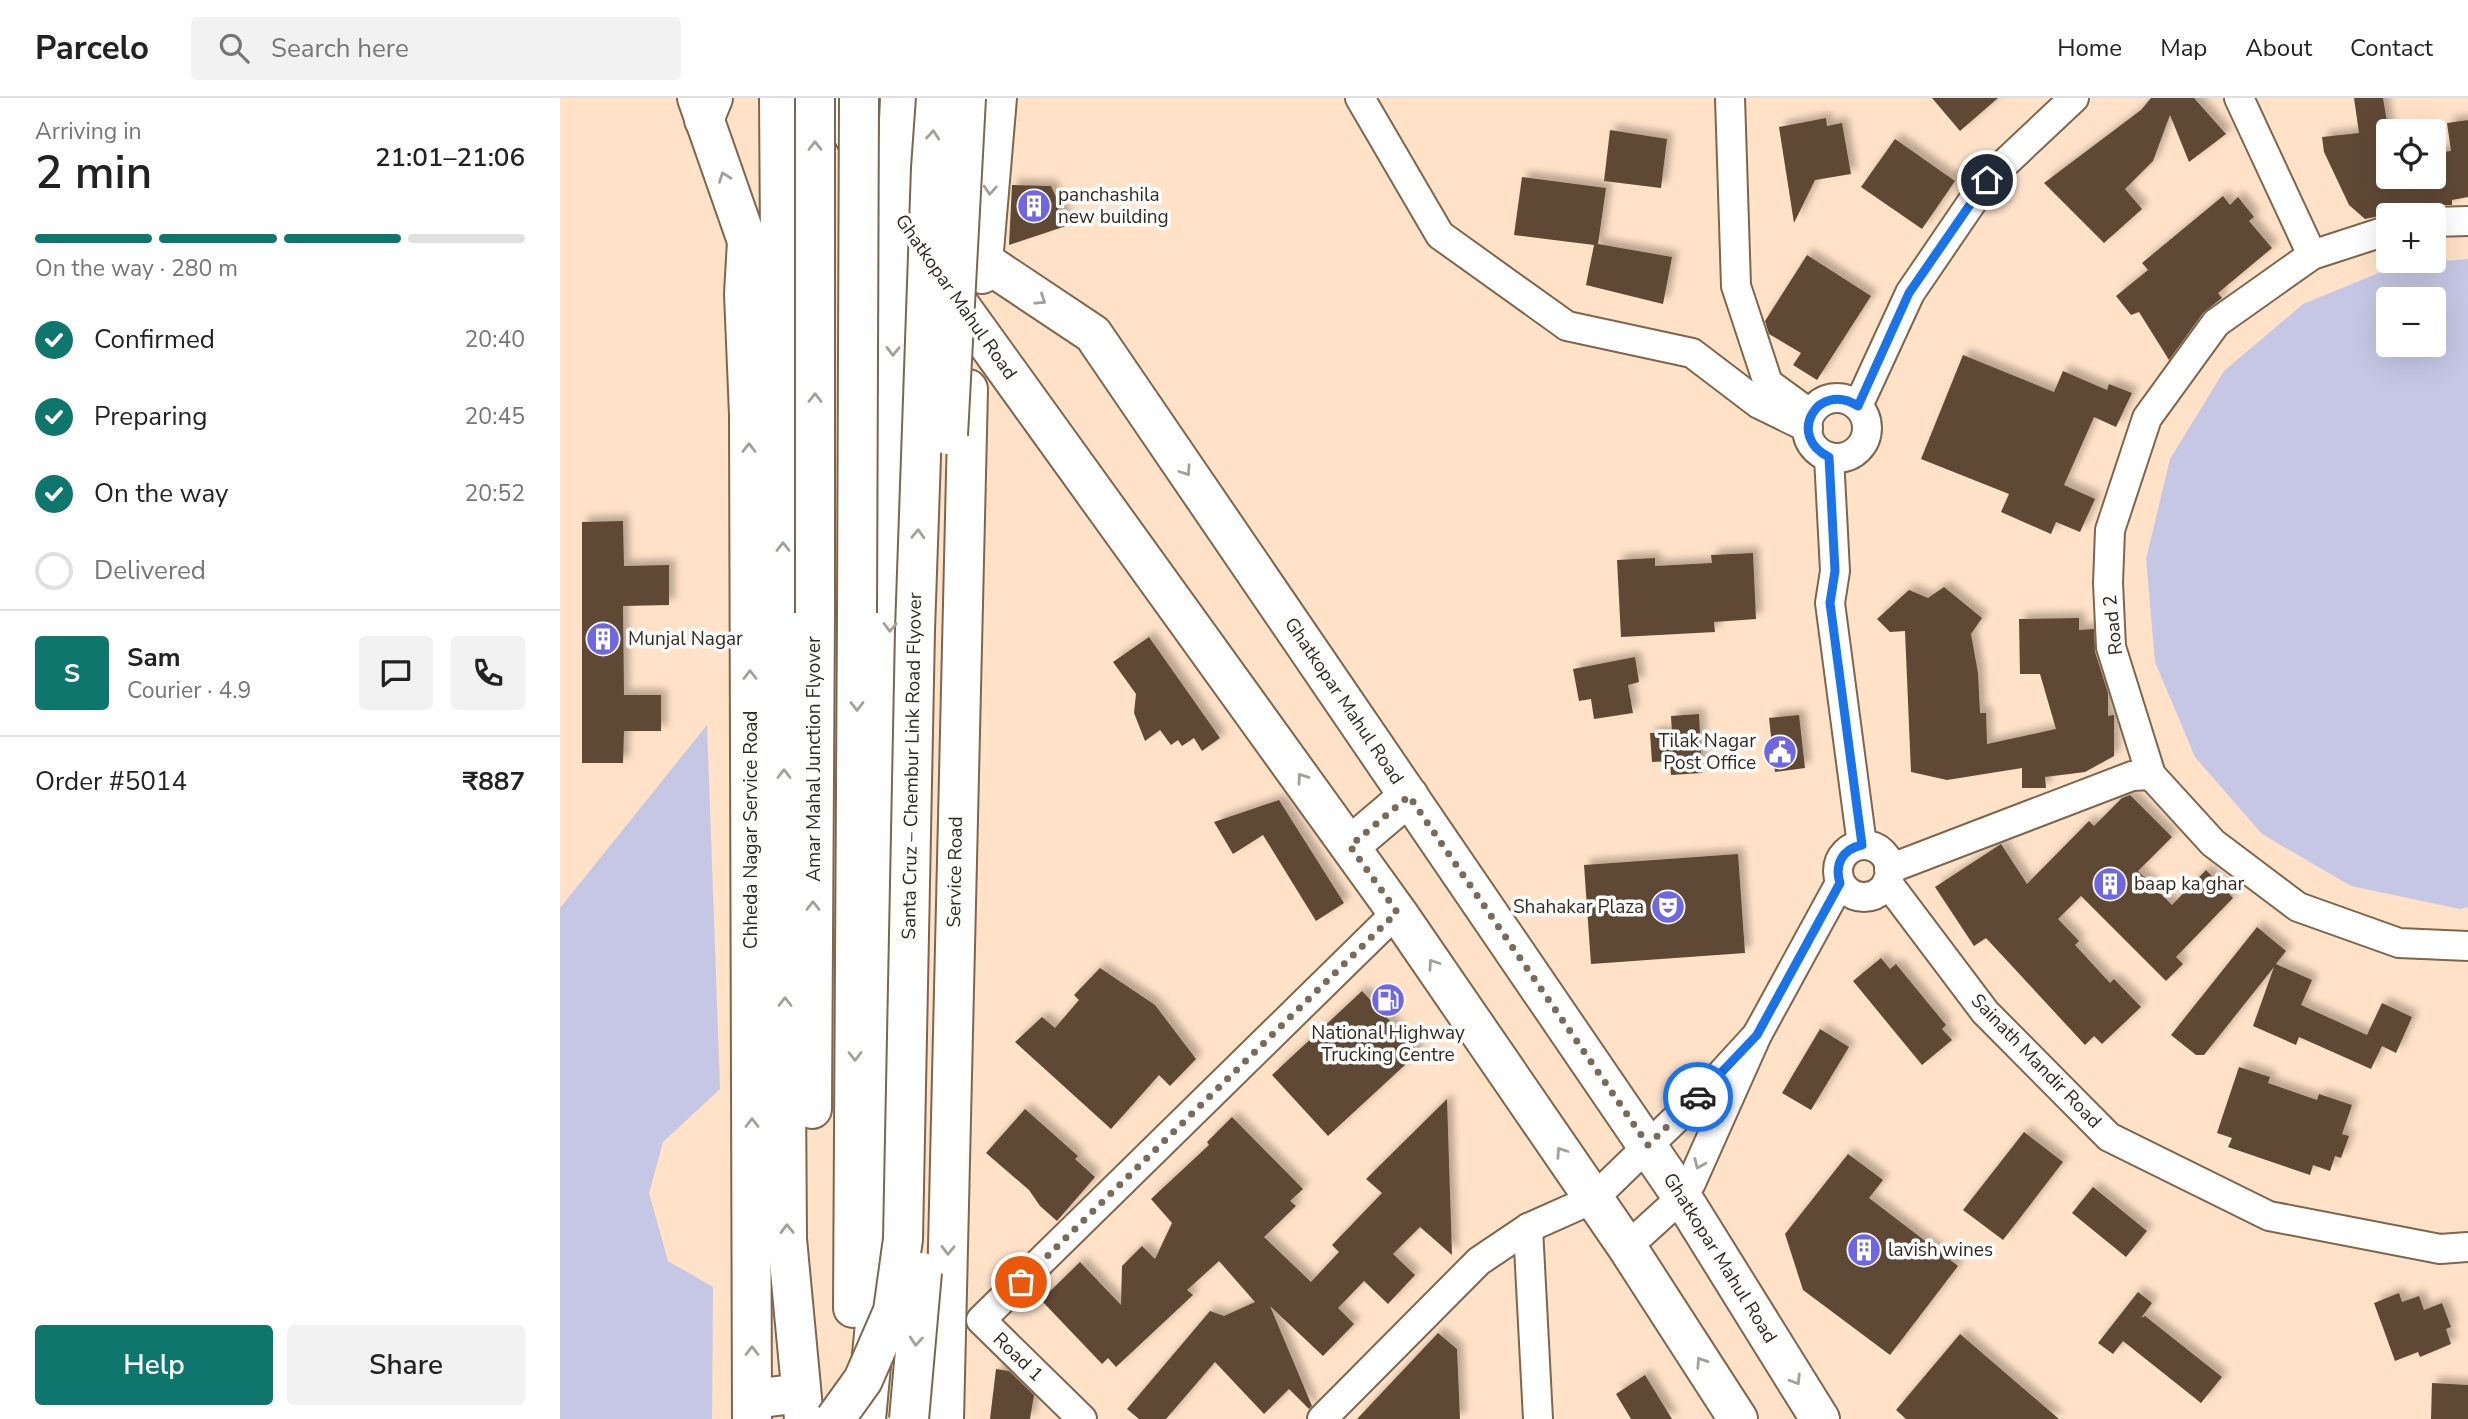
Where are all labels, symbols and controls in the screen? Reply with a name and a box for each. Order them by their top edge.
search box [191,17,681,80]
text: Parcelo [35,26,149,71]
icon: search [215,29,253,67]
text: Search here [271,31,409,66]
text: Home [2057,32,2122,64]
text: Map [2160,32,2207,64]
text: About [2245,32,2312,64]
text: Contact [2350,32,2433,64]
text: Arriving in [35,116,142,147]
map controls [2376,119,2446,357]
button: locate [2376,119,2446,189]
one-way arrow [925,129,940,140]
text: 21:01–21:06 [375,140,525,175]
one-way arrow [807,140,823,151]
text: 2 min [35,141,152,204]
pin [1957,150,2017,210]
icon: home [1968,161,2006,199]
one-way arrow [718,171,732,183]
place label: panchashila new building [1058,182,1169,230]
one-way arrow [983,185,998,196]
building icon: panchashila new building [1015,187,1053,225]
button: + [2376,203,2446,273]
street label: Ghatkopar Mahul Road [889,209,1023,385]
text: On the way · 280 m [35,253,238,284]
button: − [2376,287,2446,357]
one-way arrow [1033,291,1046,304]
icon: check [35,321,73,359]
text: Confirmed [94,322,215,357]
text: 20:40 [465,324,525,355]
one-way arrow [885,346,901,356]
one-way arrow [807,392,823,403]
icon: check [35,398,73,436]
text: Preparing [94,399,207,434]
text: 20:45 [465,401,525,432]
one-way arrow [741,442,757,453]
one-way arrow [1178,463,1190,476]
icon: check [35,475,73,513]
text: On the way [94,476,228,511]
text: 20:52 [465,478,525,509]
one-way arrow [910,528,926,538]
one-way arrow [775,541,791,551]
text: Delivered [94,553,206,588]
street label: Santa Cruz – Chembur Link Road Flyover [896,592,928,940]
street label: Road 2 [2097,594,2129,656]
street label: Ghatkopar Mahul Road [1278,612,1410,790]
building icon: Munjal Nagar [584,620,622,658]
one-way arrow [882,622,898,633]
place label: Munjal Nagar [628,626,743,652]
button: chat [359,636,433,710]
button: phone [451,636,525,710]
street label: Amar Mahal Junction Flyover [801,636,827,882]
text: Sam [127,640,180,675]
text: S [64,656,80,691]
one-way arrow [742,670,758,680]
text: Courier · 4.9 [127,675,251,706]
one-way arrow [849,701,865,711]
street label: Chheda Nagar Service Road [738,711,764,949]
place label: Tilak Nagar Post Office [1658,728,1756,776]
public building icon: Tilak Nagar Post Office [1761,733,1799,771]
text: Order #5014 [35,764,187,799]
text: ₹887 [463,764,525,799]
one-way arrow [776,768,792,779]
one-way arrow [1298,773,1310,786]
street label: Service Road [941,816,969,928]
building icon: baap ka ghar [2091,865,2129,903]
place label: baap ka ghar [2134,871,2245,897]
theatre icon: Shahakar Plaza [1649,888,1687,926]
place label: Shahakar Plaza [1513,894,1644,920]
one-way arrow [805,900,821,911]
one-way arrow [1428,959,1441,972]
fuel station icon: National Highway Trucking Centre [1369,981,1407,1019]
street label: Sainath Mandir Road [1965,988,2107,1134]
one-way arrow [777,996,793,1006]
place label: National Highway Trucking Centre [1311,1020,1465,1068]
one-way arrow [847,1051,863,1061]
courier [1663,1062,1733,1132]
icon: car [1679,1078,1717,1116]
one-way arrow [744,1118,760,1128]
one-way arrow [1557,1147,1569,1160]
one-way arrow [1694,1158,1708,1170]
street label: Ghatkopar Mahul Road [1657,1168,1783,1348]
one-way arrow [779,1223,795,1234]
building icon: lavish wines [1845,1231,1883,1269]
place label: lavish wines [1888,1237,1993,1263]
one-way arrow [940,1245,955,1256]
pin [991,1252,1051,1312]
icon: bag [1002,1263,1040,1301]
button: Help [35,1325,273,1405]
button: Share [287,1325,525,1405]
street label: Road 1 [987,1327,1049,1387]
one-way arrow [909,1336,924,1347]
one-way arrow [745,1345,760,1356]
one-way arrow [1697,1356,1710,1369]
one-way arrow [1787,1372,1800,1385]

